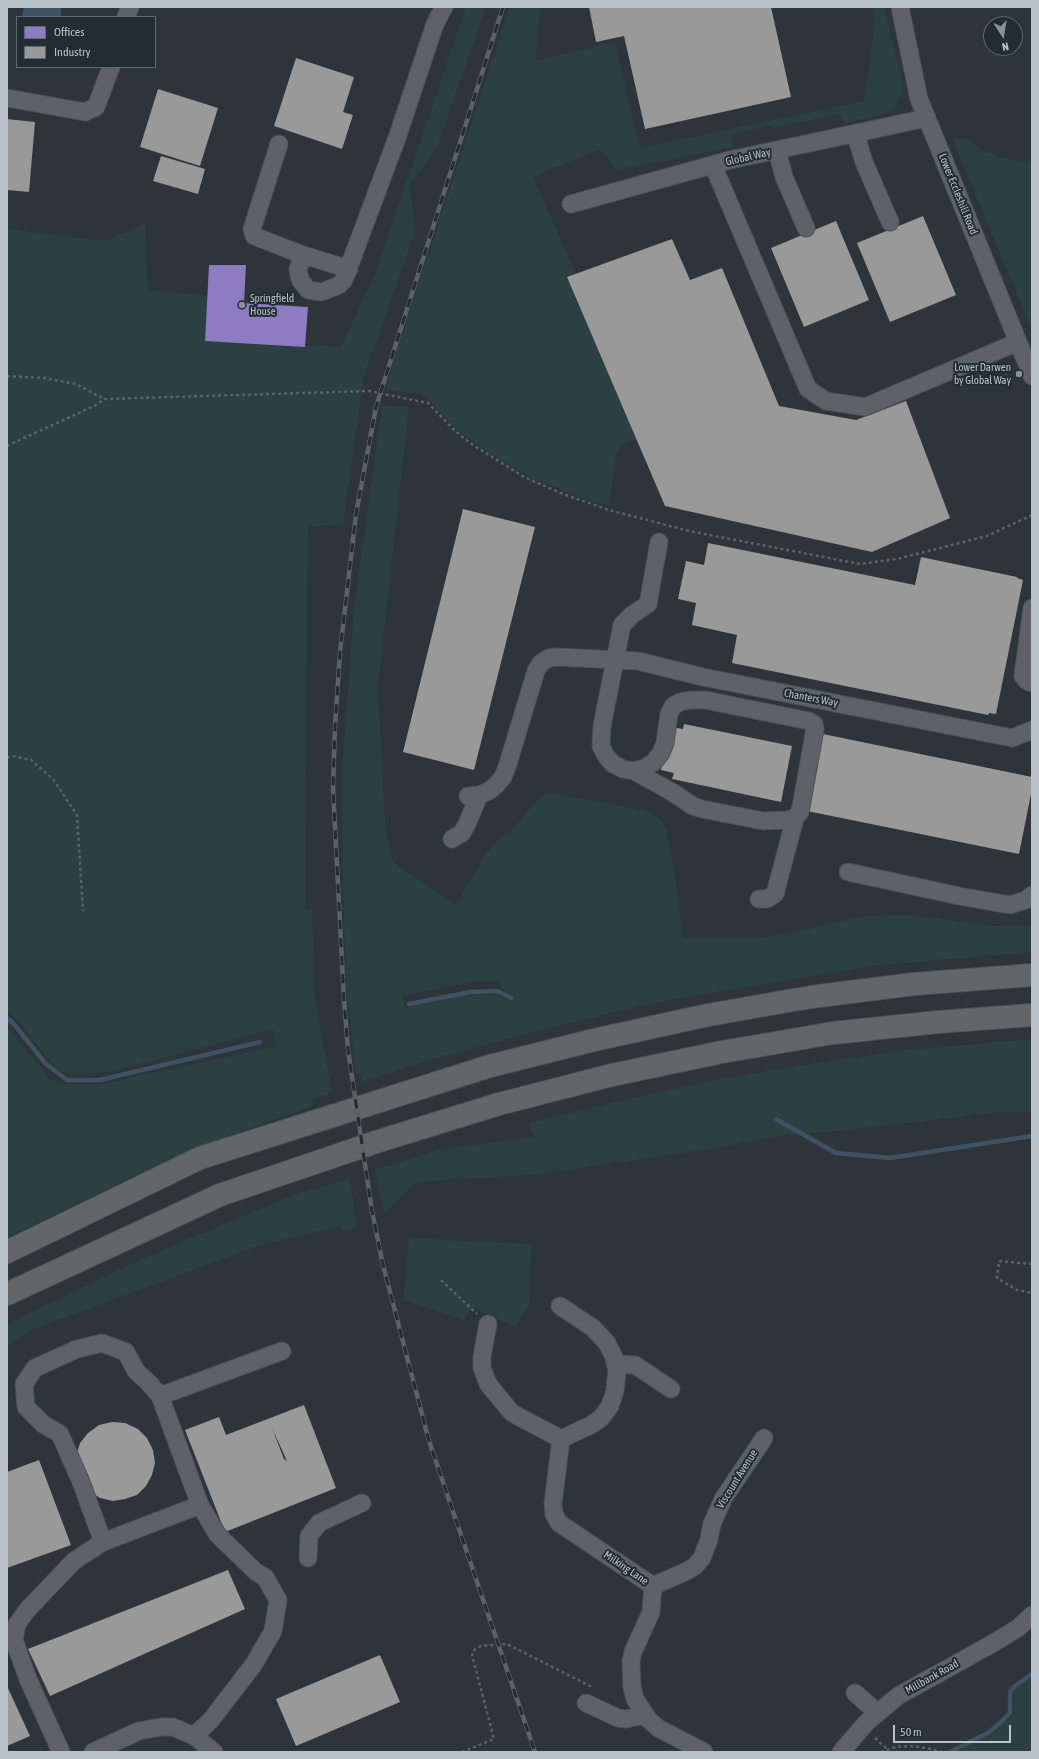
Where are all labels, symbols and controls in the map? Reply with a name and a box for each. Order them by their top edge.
legend [16,16,156,68]
north arrow [983,16,1023,56]
text: Offices [54,25,84,39]
text: N [1001,40,1010,53]
text: Industry [54,45,91,59]
street label: Global Way [724,145,772,169]
street label: Lower Eccleshill Road [936,152,980,236]
place label: Springfield House [250,292,294,318]
marker: Springfield House [237,300,247,310]
place label: Lower Darwen by Global Way [954,361,1011,387]
marker: Lower Darwen by Global Way [1014,369,1024,379]
street label: Chanters Way [783,686,839,710]
street label: Viscount Avenue [714,1447,760,1511]
street label: Milking Lane [601,1548,651,1588]
street label: Millbank Road [903,1657,961,1697]
scale bar [895,1717,1013,1743]
text: 50 m [900,1725,922,1739]

